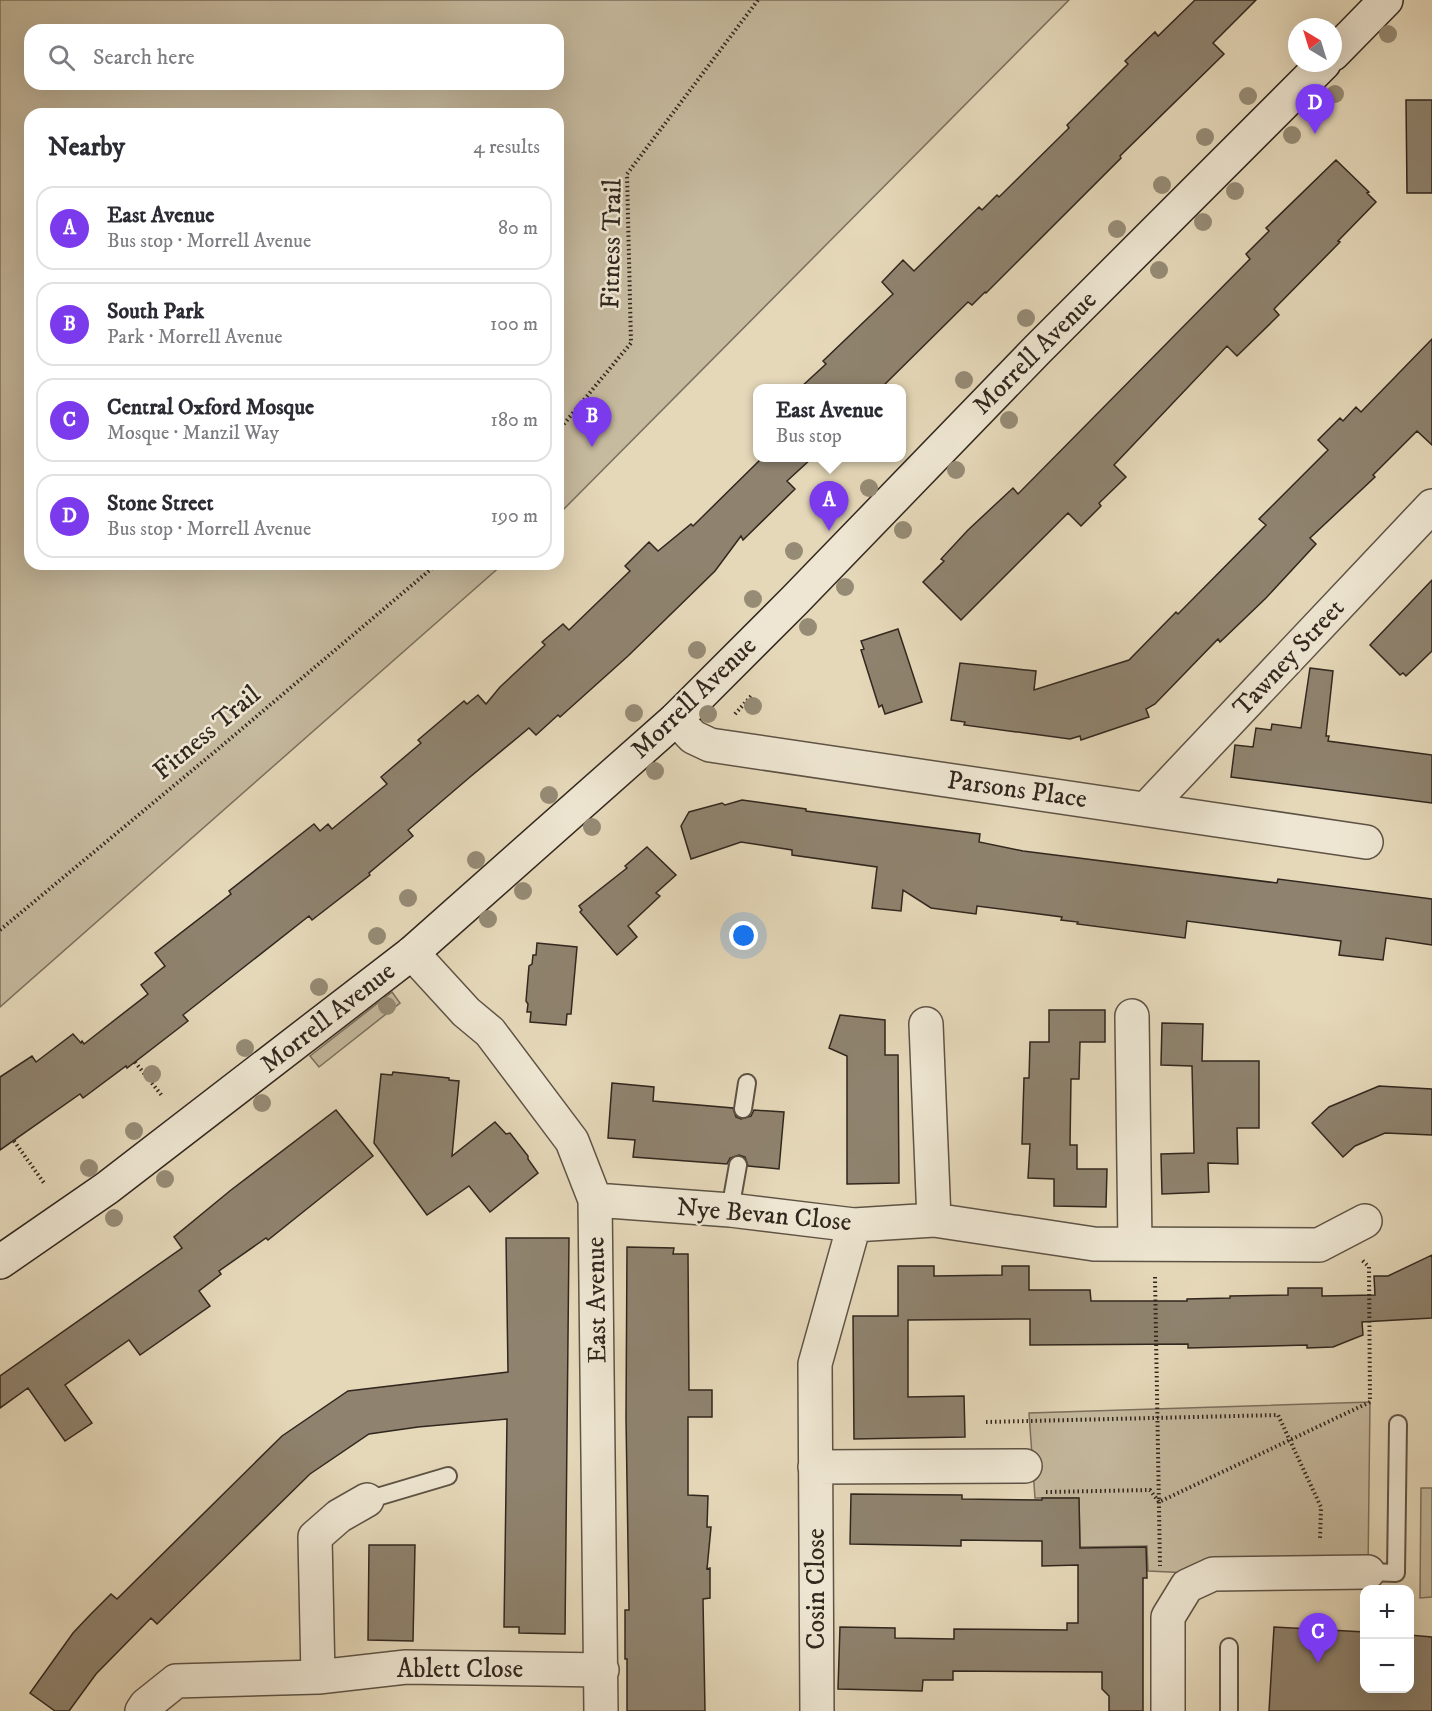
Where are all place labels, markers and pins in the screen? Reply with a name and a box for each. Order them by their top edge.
pin: D [1296,84,1334,134]
pin: B [572,398,612,447]
pin: A [810,482,848,531]
pin: C [1298,1614,1338,1663]

